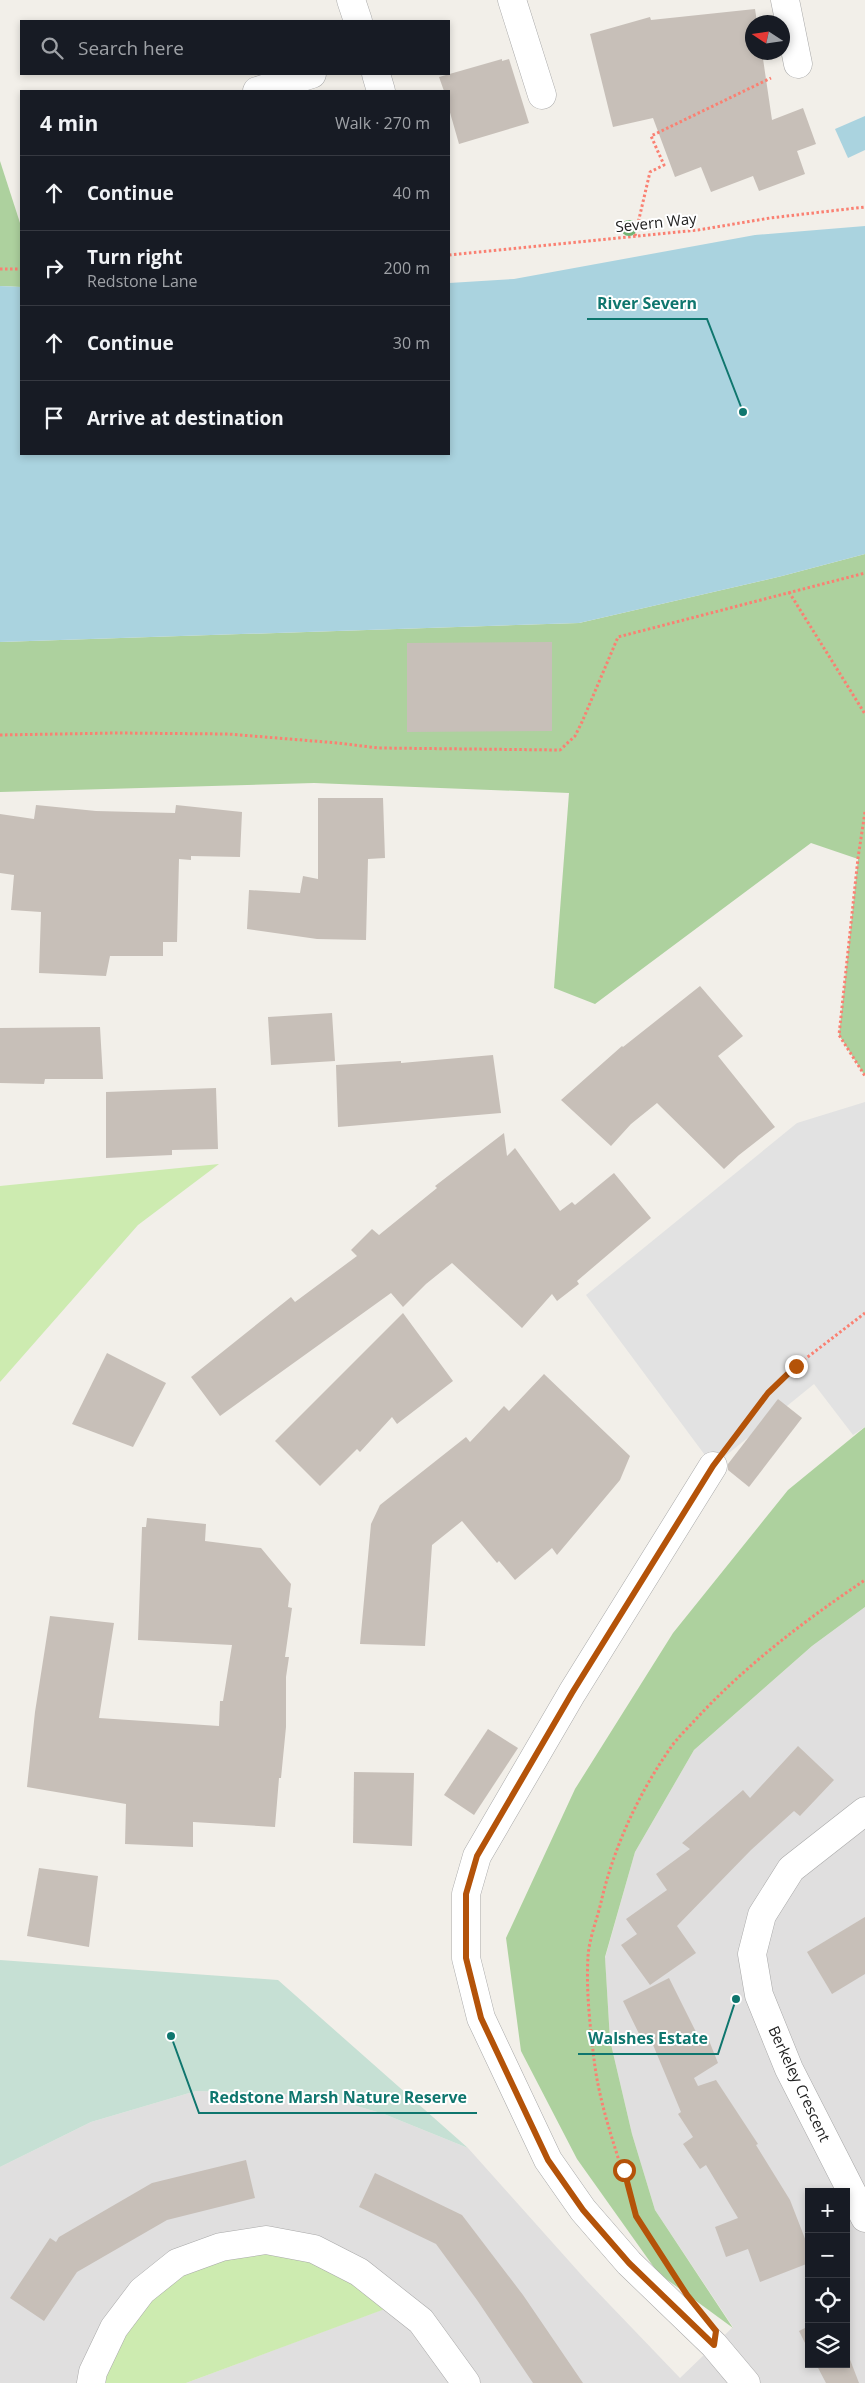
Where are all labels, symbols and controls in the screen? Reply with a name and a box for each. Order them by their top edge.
north arrow [745,15,790,60]
search box [20,20,450,75]
icon: search [38,34,66,62]
text: Search here [78,35,184,61]
text: 4 min [40,109,98,137]
text: Walk · 270 m [335,112,430,134]
icon: ahead [40,179,68,207]
text: Continue [87,180,174,206]
text: 40 m [393,182,430,204]
street label: Severn Way [614,208,698,236]
text: Turn right [87,244,182,270]
icon: right [40,254,68,282]
text: 200 m [384,257,430,279]
text: Redstone Lane [87,270,198,292]
callout: River Severn [587,288,707,319]
text: River Severn [597,292,697,314]
icon: ahead [40,329,68,357]
text: Continue [87,330,174,356]
text: 30 m [393,332,430,354]
icon: arrive [40,404,68,432]
text: Arrive at destination [87,405,284,431]
route end [785,1355,808,1378]
street label: Berkeley Crescent [764,2022,835,2145]
callout: Walshes Estate [578,2023,718,2054]
text: Walshes Estate [588,2027,708,2049]
callout: Redstone Marsh Nature Reserve [199,2082,477,2113]
text: Redstone Marsh Nature Reserve [209,2086,467,2108]
route start [613,2159,636,2182]
map controls [805,2188,850,2368]
button: + [805,2188,850,2233]
button: − [805,2233,850,2278]
button: locate [805,2278,850,2323]
button: layers [805,2323,850,2368]

